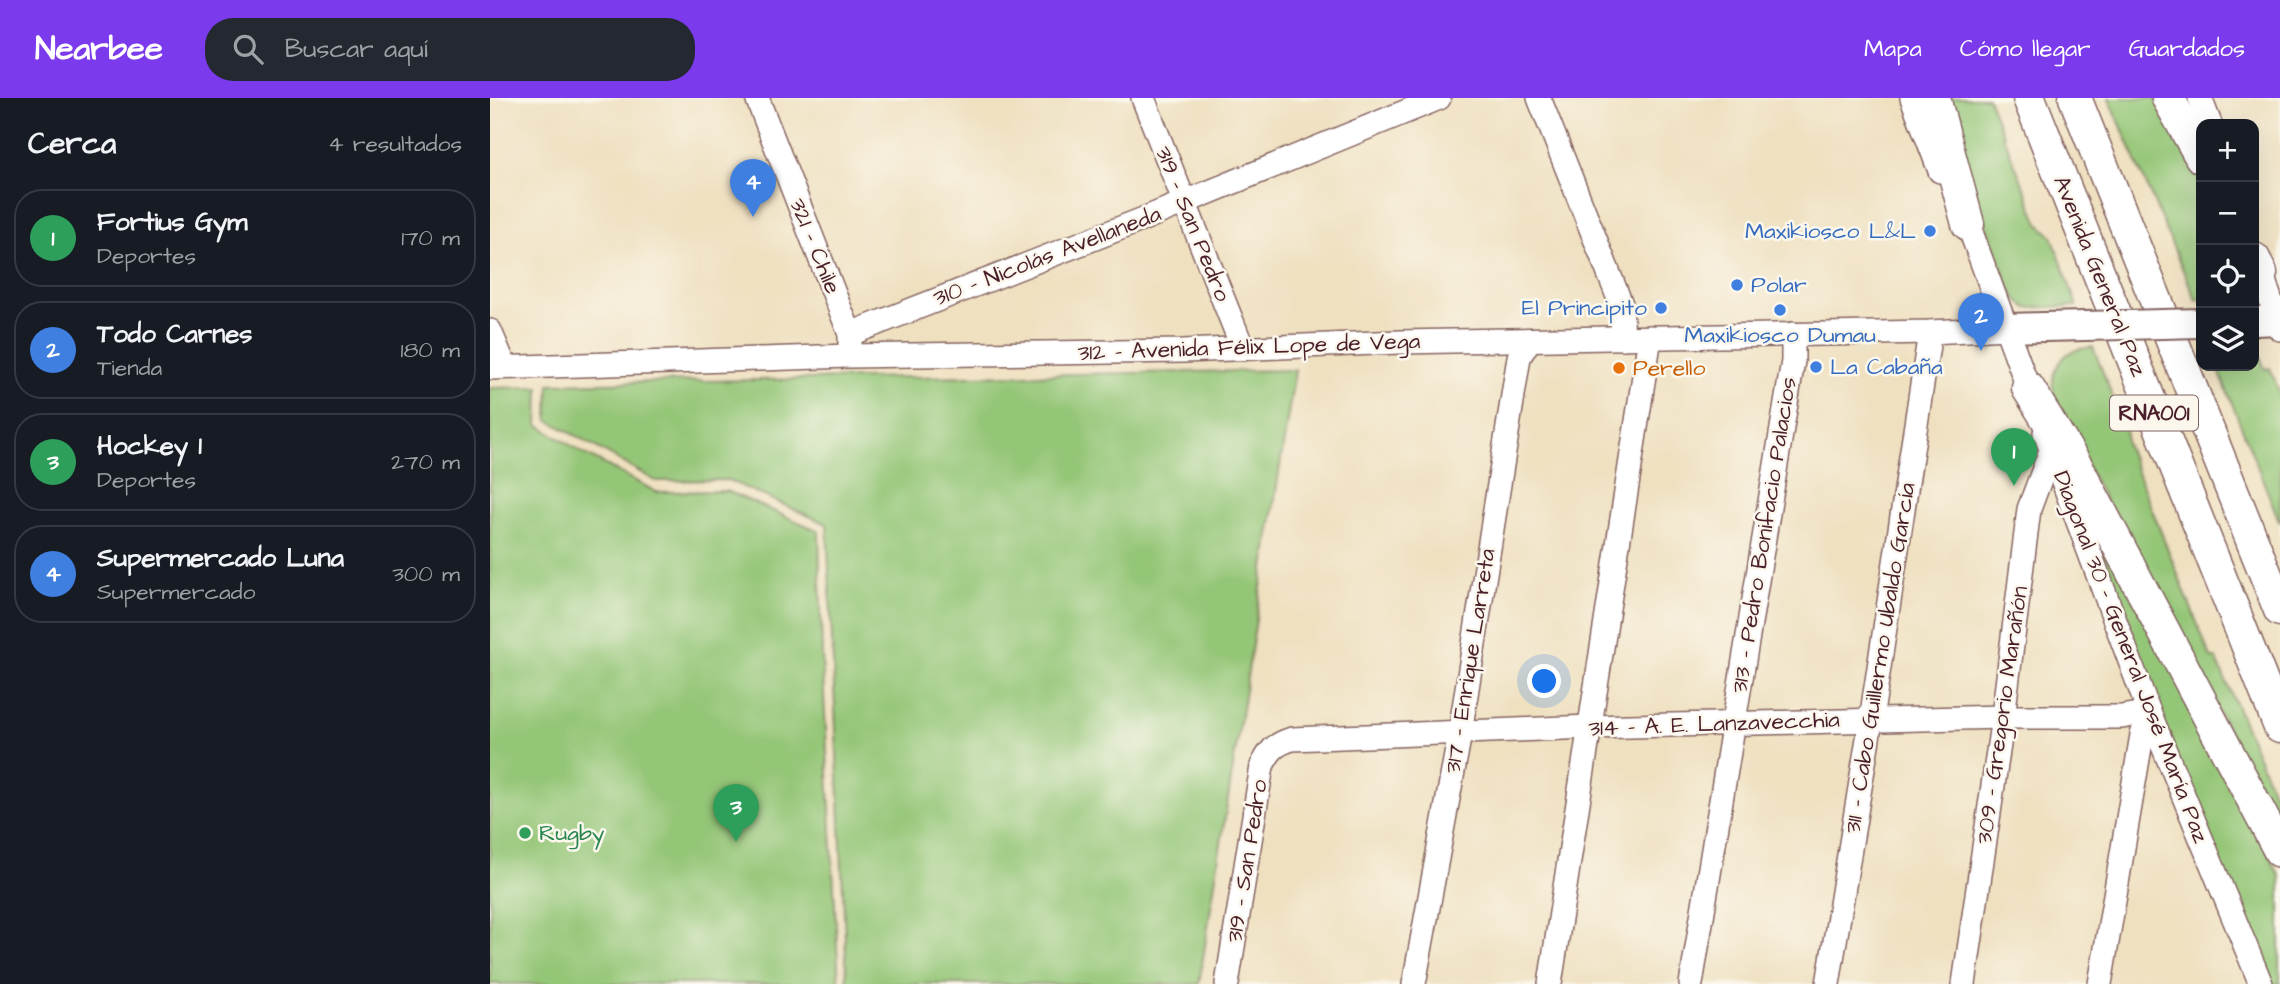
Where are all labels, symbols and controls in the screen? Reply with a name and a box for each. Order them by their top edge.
search box [205,18,695,81]
text: Nearbee [35,26,163,72]
icon: search [229,30,267,68]
text: Buscar aquí [285,31,428,67]
text: Mapa [1864,32,1922,66]
text: Cómo llegar [1960,32,2090,66]
text: Guardados [2128,32,2245,66]
map controls [2196,119,2259,371]
button: + [2196,119,2259,182]
text: Cerca [28,123,116,165]
text: 4 resultados [328,128,462,160]
street label: 319 - San Pedro [1147,141,1239,307]
pin: 4 [730,159,776,217]
street label: Avenida General Paz [2045,171,2155,382]
button: − [2196,182,2259,245]
street label: 321 - Chile [781,193,849,299]
street label: 310 - Nicolás Avellaneda [928,198,1166,314]
text: Fortius Gym [97,204,248,240]
place label: Maxikiosco L&L [1745,215,1916,247]
text: 1 [52,222,54,254]
text: 170 m [401,222,460,254]
marker: Maxikiosco L&L [1922,223,1938,239]
text: Deportes [97,240,196,272]
button: locate [2196,245,2259,308]
place label: Polar [1751,269,1807,301]
marker: Polar [1729,277,1745,293]
place label: El Principito [1522,292,1647,324]
pin: 2 [1958,293,2004,351]
marker: El Principito [1653,300,1669,316]
marker: Maxikiosco Dumau [1772,302,1788,318]
button: layers [2196,308,2259,371]
text: Todo Carnes [97,316,252,352]
place label: Maxikiosco Dumau [1684,319,1876,351]
street label: 312 - Avenida Félix Lope de Vega [1077,325,1421,370]
text: 2 [46,334,60,366]
text: 180 m [401,334,460,366]
place label: La Cabaña [1830,351,1943,383]
text: Tienda [97,352,162,384]
place label: Perello [1633,352,1705,384]
marker: La Cabaña [1808,359,1824,375]
marker: Perello [1611,360,1627,376]
street label: 313 - Pedro Bonifacio Palacios [1723,375,1805,695]
road number: RNA001 [2110,396,2198,430]
text: Hockey 1 [97,428,202,464]
pin: 1 [1991,428,2037,486]
text: 3 [47,446,59,478]
text: 270 m [391,446,460,478]
text: Deportes [97,464,196,496]
street label: Diagonal 30 - General José María Paz [2044,466,2217,849]
street label: 311 - Cabo Guillermo Ubaldo García [1836,480,1924,836]
text: Supermercado Luna [97,540,344,576]
street label: 317 - Enrique Larreta [1436,546,1504,776]
text: 4 [45,558,61,590]
text: 300 m [392,558,460,590]
text: Supermercado [97,576,255,608]
street label: 309 - Gregorio Marañón [1968,584,2037,846]
your location [1527,664,1561,698]
street label: 314 - A. E. Lanzavecchia [1588,704,1840,744]
street label: 319 - San Pedro [1218,777,1276,945]
pin: 3 [713,784,759,842]
place label: Rugby [539,817,605,850]
marker: Rugby [517,825,533,841]

